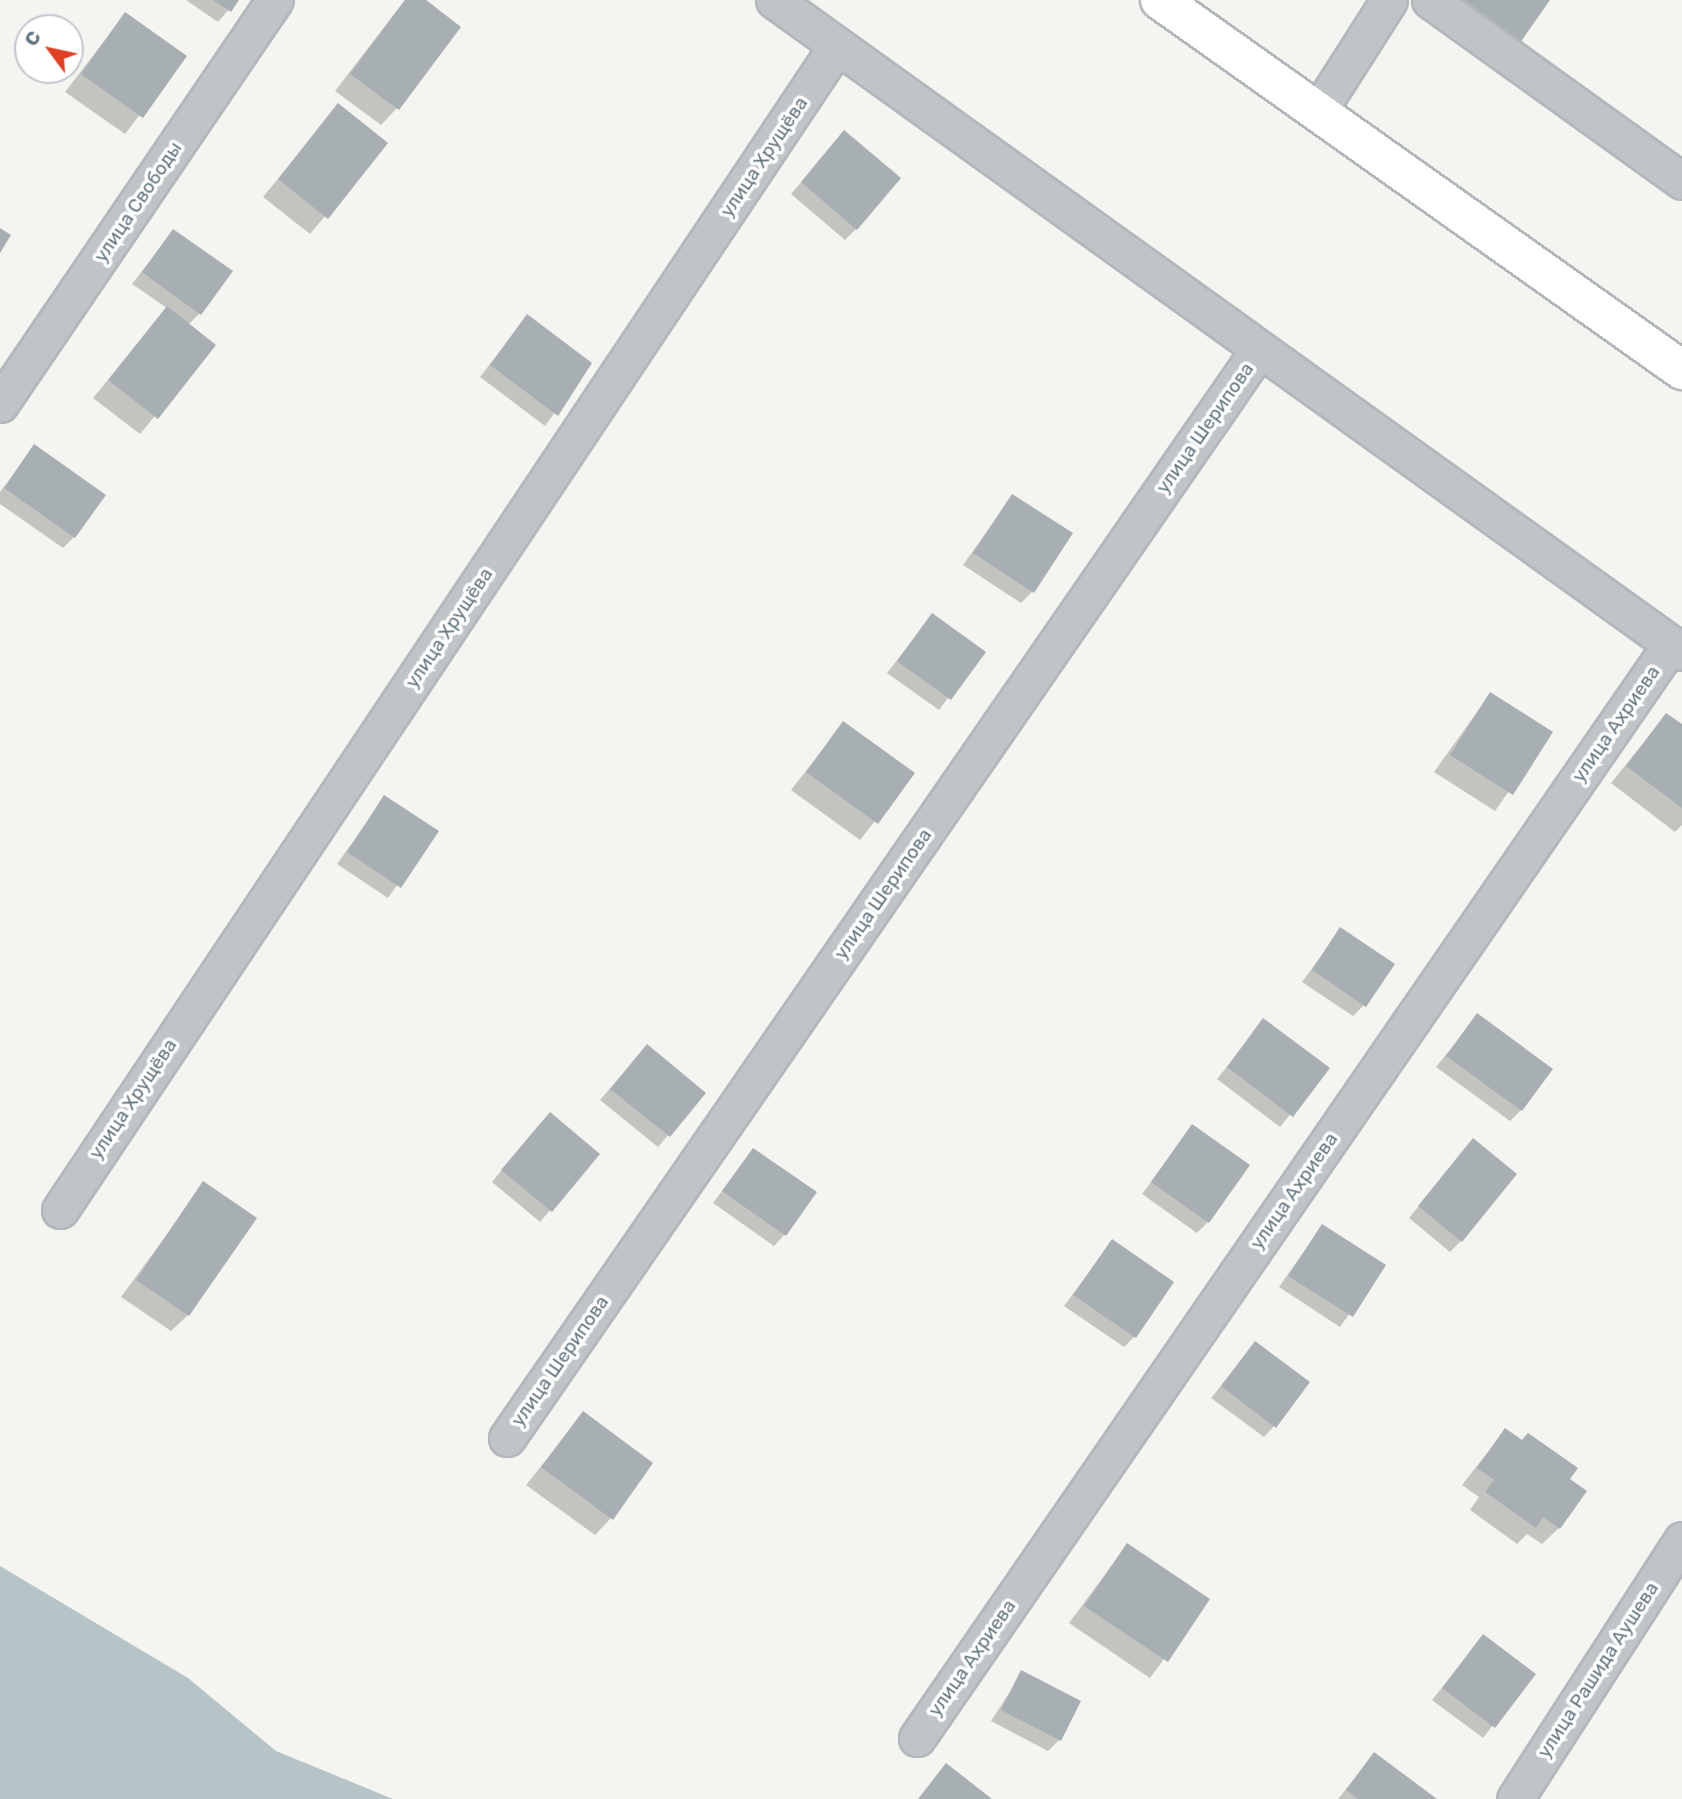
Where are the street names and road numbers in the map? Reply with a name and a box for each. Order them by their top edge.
street label: улица Хрущёва [715,93,813,221]
street label: улица Свободы [89,137,187,267]
street label: улица Шерипова [1151,358,1259,498]
street label: улица Хрущёва [400,564,498,692]
street label: улица Ахриева [1567,661,1665,787]
street label: улица Шерипова [829,824,937,964]
street label: улица Хрущёва [84,1035,182,1163]
street label: улица Ахриева [1245,1128,1343,1254]
street label: улица Шерипова [506,1291,614,1431]
street label: улица Рашида Аушева [1533,1578,1663,1762]
street label: улица Ахриева [923,1595,1021,1721]

